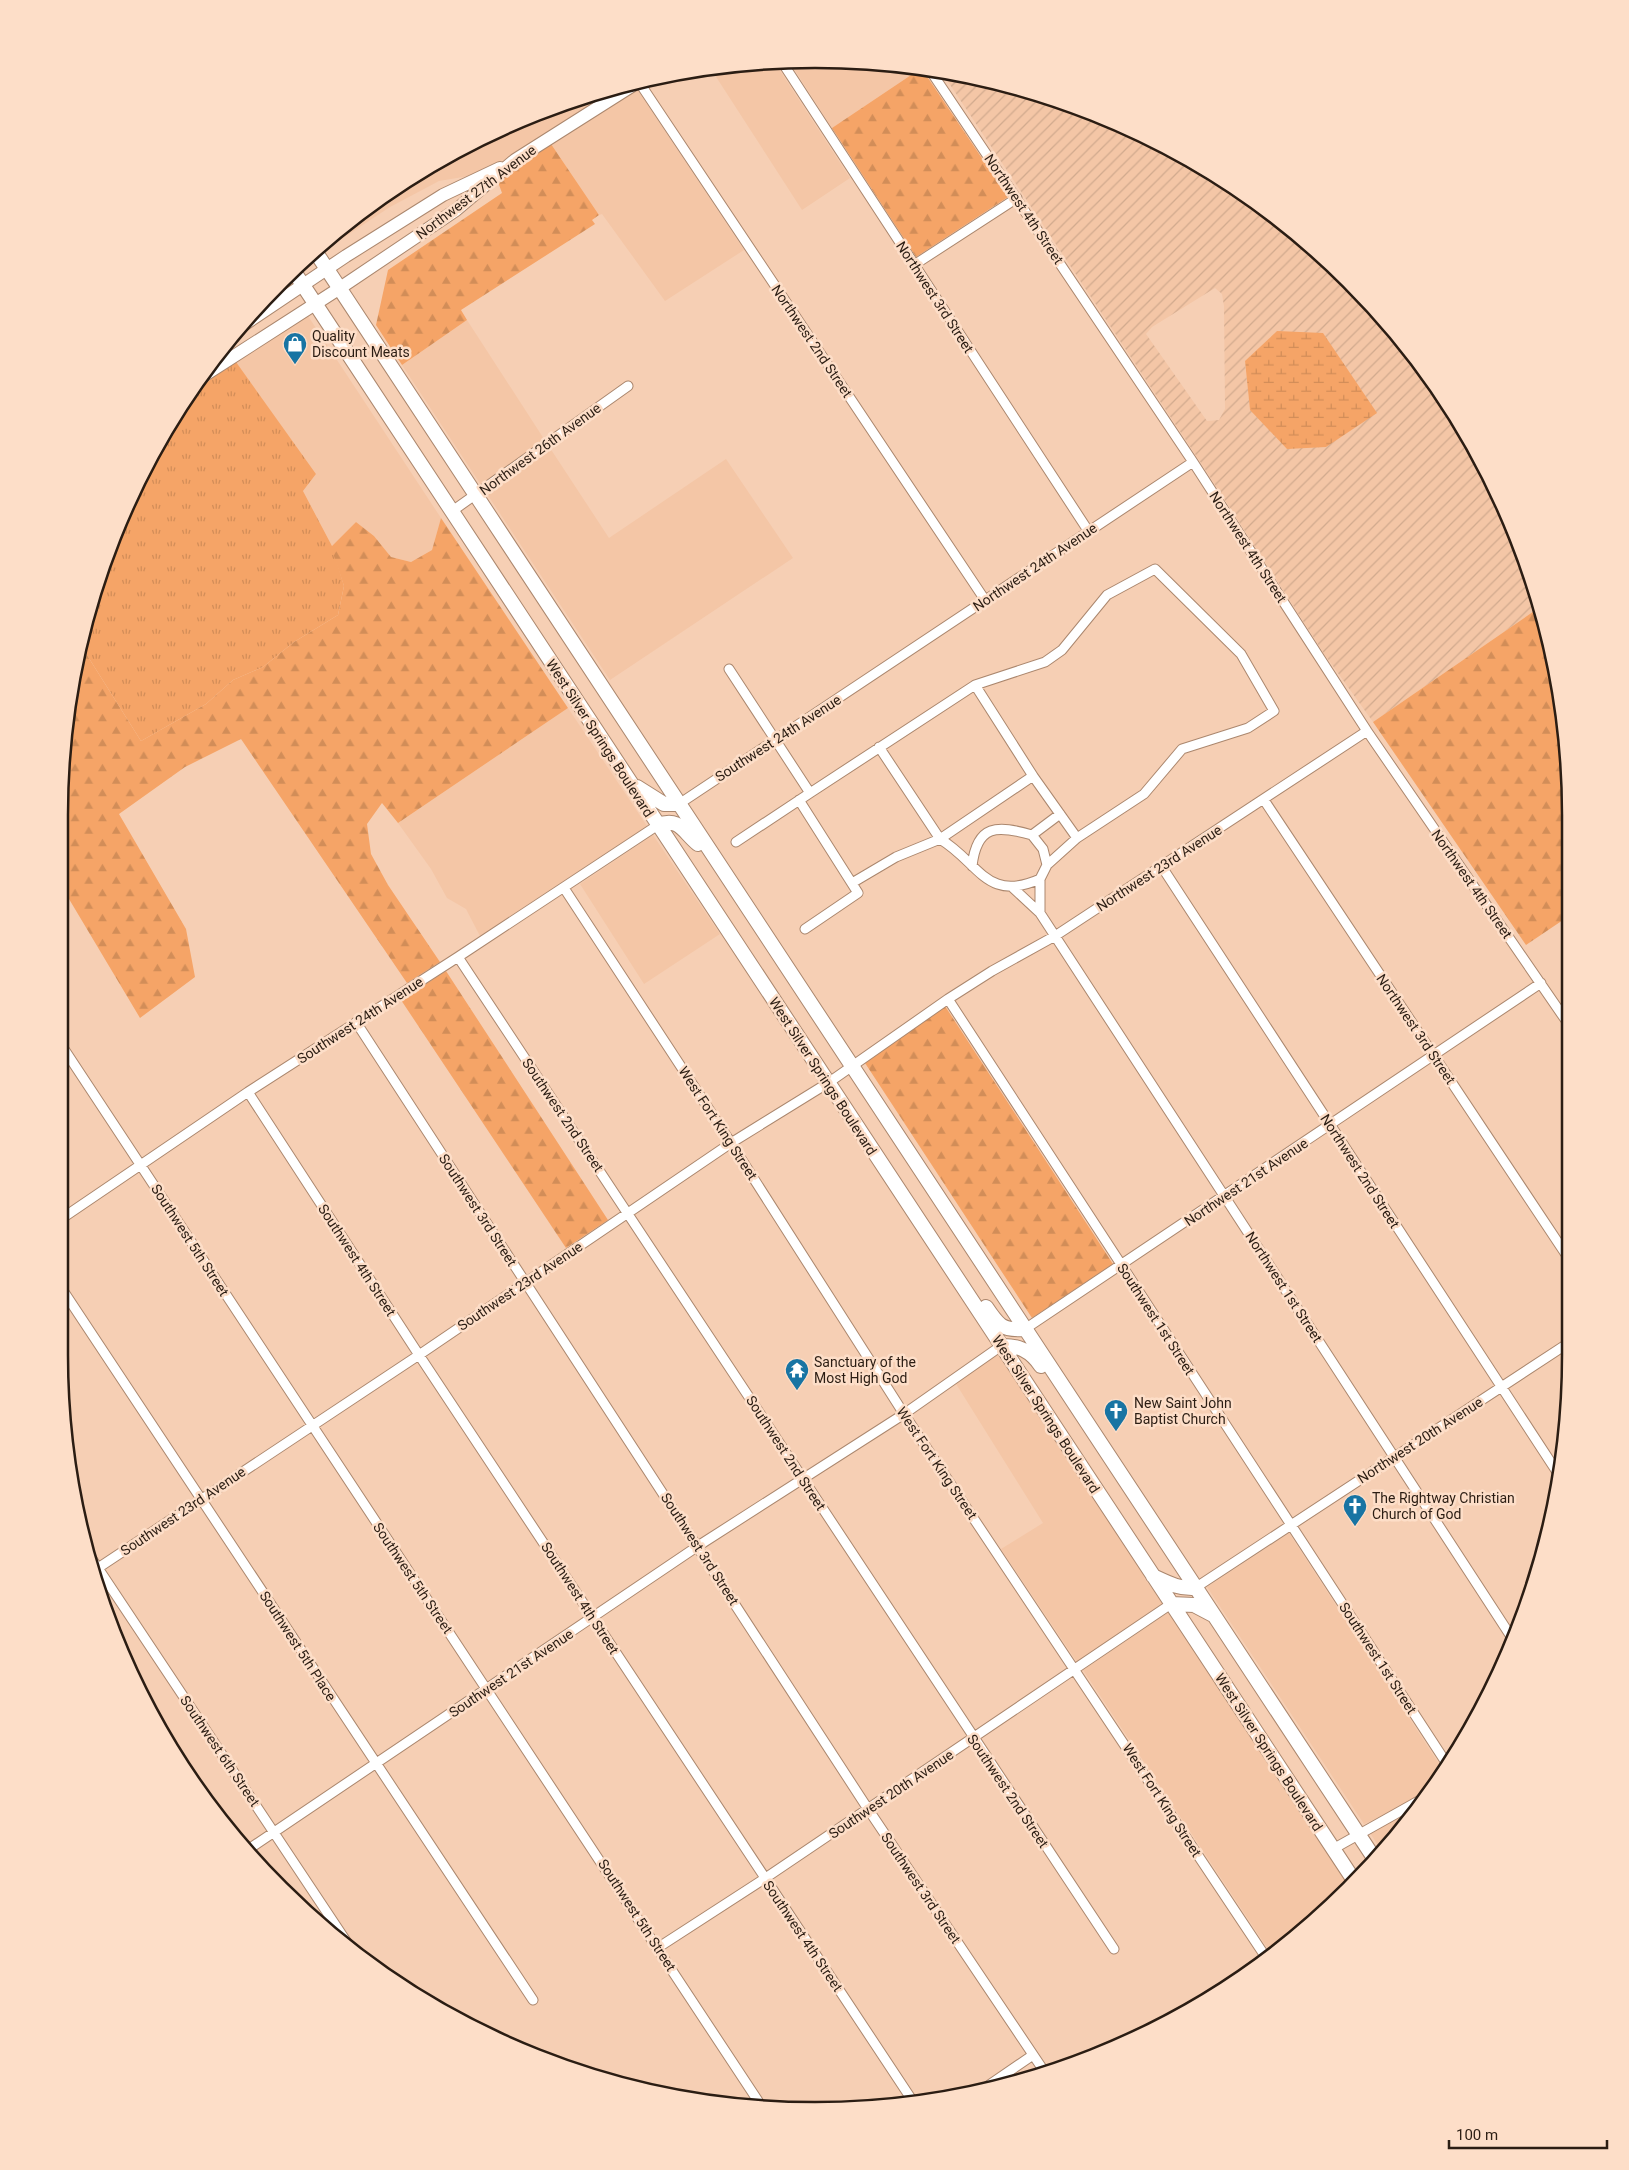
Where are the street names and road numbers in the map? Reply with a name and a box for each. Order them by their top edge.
street label: Northwest 27th Avenue [413,142,539,242]
street label: Northwest 4th Street [981,151,1067,267]
street label: Northwest 3rd Street [893,238,977,356]
street label: Northwest 2nd Street [768,282,856,401]
street label: Northwest 26th Avenue [476,400,604,498]
street label: Northwest 4th Street [1206,488,1290,606]
street label: Northwest 24th Avenue [970,520,1100,614]
street label: West Silver Springs Boulevard [543,656,657,820]
street label: Southwest 24th Avenue [712,691,844,785]
street label: Northwest 23rd Avenue [1093,822,1225,914]
street label: Northwest 4th Street [1428,827,1516,942]
street label: Northwest 3rd Street [1373,971,1459,1087]
street label: Southwest 24th Avenue [294,973,426,1067]
street label: West Silver Springs Boulevard [766,994,880,1158]
street label: Southwest 2nd Street [519,1055,607,1175]
street label: West Fort King Street [675,1063,761,1183]
street label: Northwest 2nd Street [1317,1111,1403,1231]
street label: Northwest 21st Avenue [1181,1135,1311,1229]
street label: Southwest 3rd Street [436,1151,520,1269]
street label: Southwest 5th Street [148,1181,232,1299]
street label: Southwest 4th Street [315,1201,399,1319]
street label: Northwest 1st Street [1242,1229,1326,1346]
street label: Southwest 23rd Avenue [455,1238,585,1334]
street label: Southwest 1st Street [1114,1260,1198,1378]
street label: West Silver Springs Boulevard [989,1332,1103,1496]
street label: Southwest 2nd Street [743,1393,829,1514]
street label: Northwest 20th Avenue [1354,1394,1486,1486]
street label: West Fort King Street [894,1404,981,1522]
street label: Southwest 23rd Avenue [118,1463,248,1559]
street label: Southwest 3rd Street [658,1490,742,1608]
street label: Southwest 5th Street [370,1520,456,1637]
street label: Southwest 4th Street [538,1539,622,1657]
street label: Southwest 5th Place [256,1588,340,1704]
street label: Southwest 1st Street [1336,1599,1420,1717]
street label: Southwest 21st Avenue [446,1625,576,1721]
street label: West Silver Springs Boulevard [1212,1670,1326,1834]
street label: Southwest 6th Street [177,1693,263,1810]
street label: Southwest 2nd Street [964,1731,1052,1851]
street label: West Fort King Street [1119,1740,1205,1860]
street label: Southwest 20th Avenue [826,1746,956,1842]
street label: Southwest 3rd Street [878,1830,964,1947]
street label: Southwest 5th Street [595,1856,679,1974]
street label: Southwest 4th Street [760,1878,846,1995]

